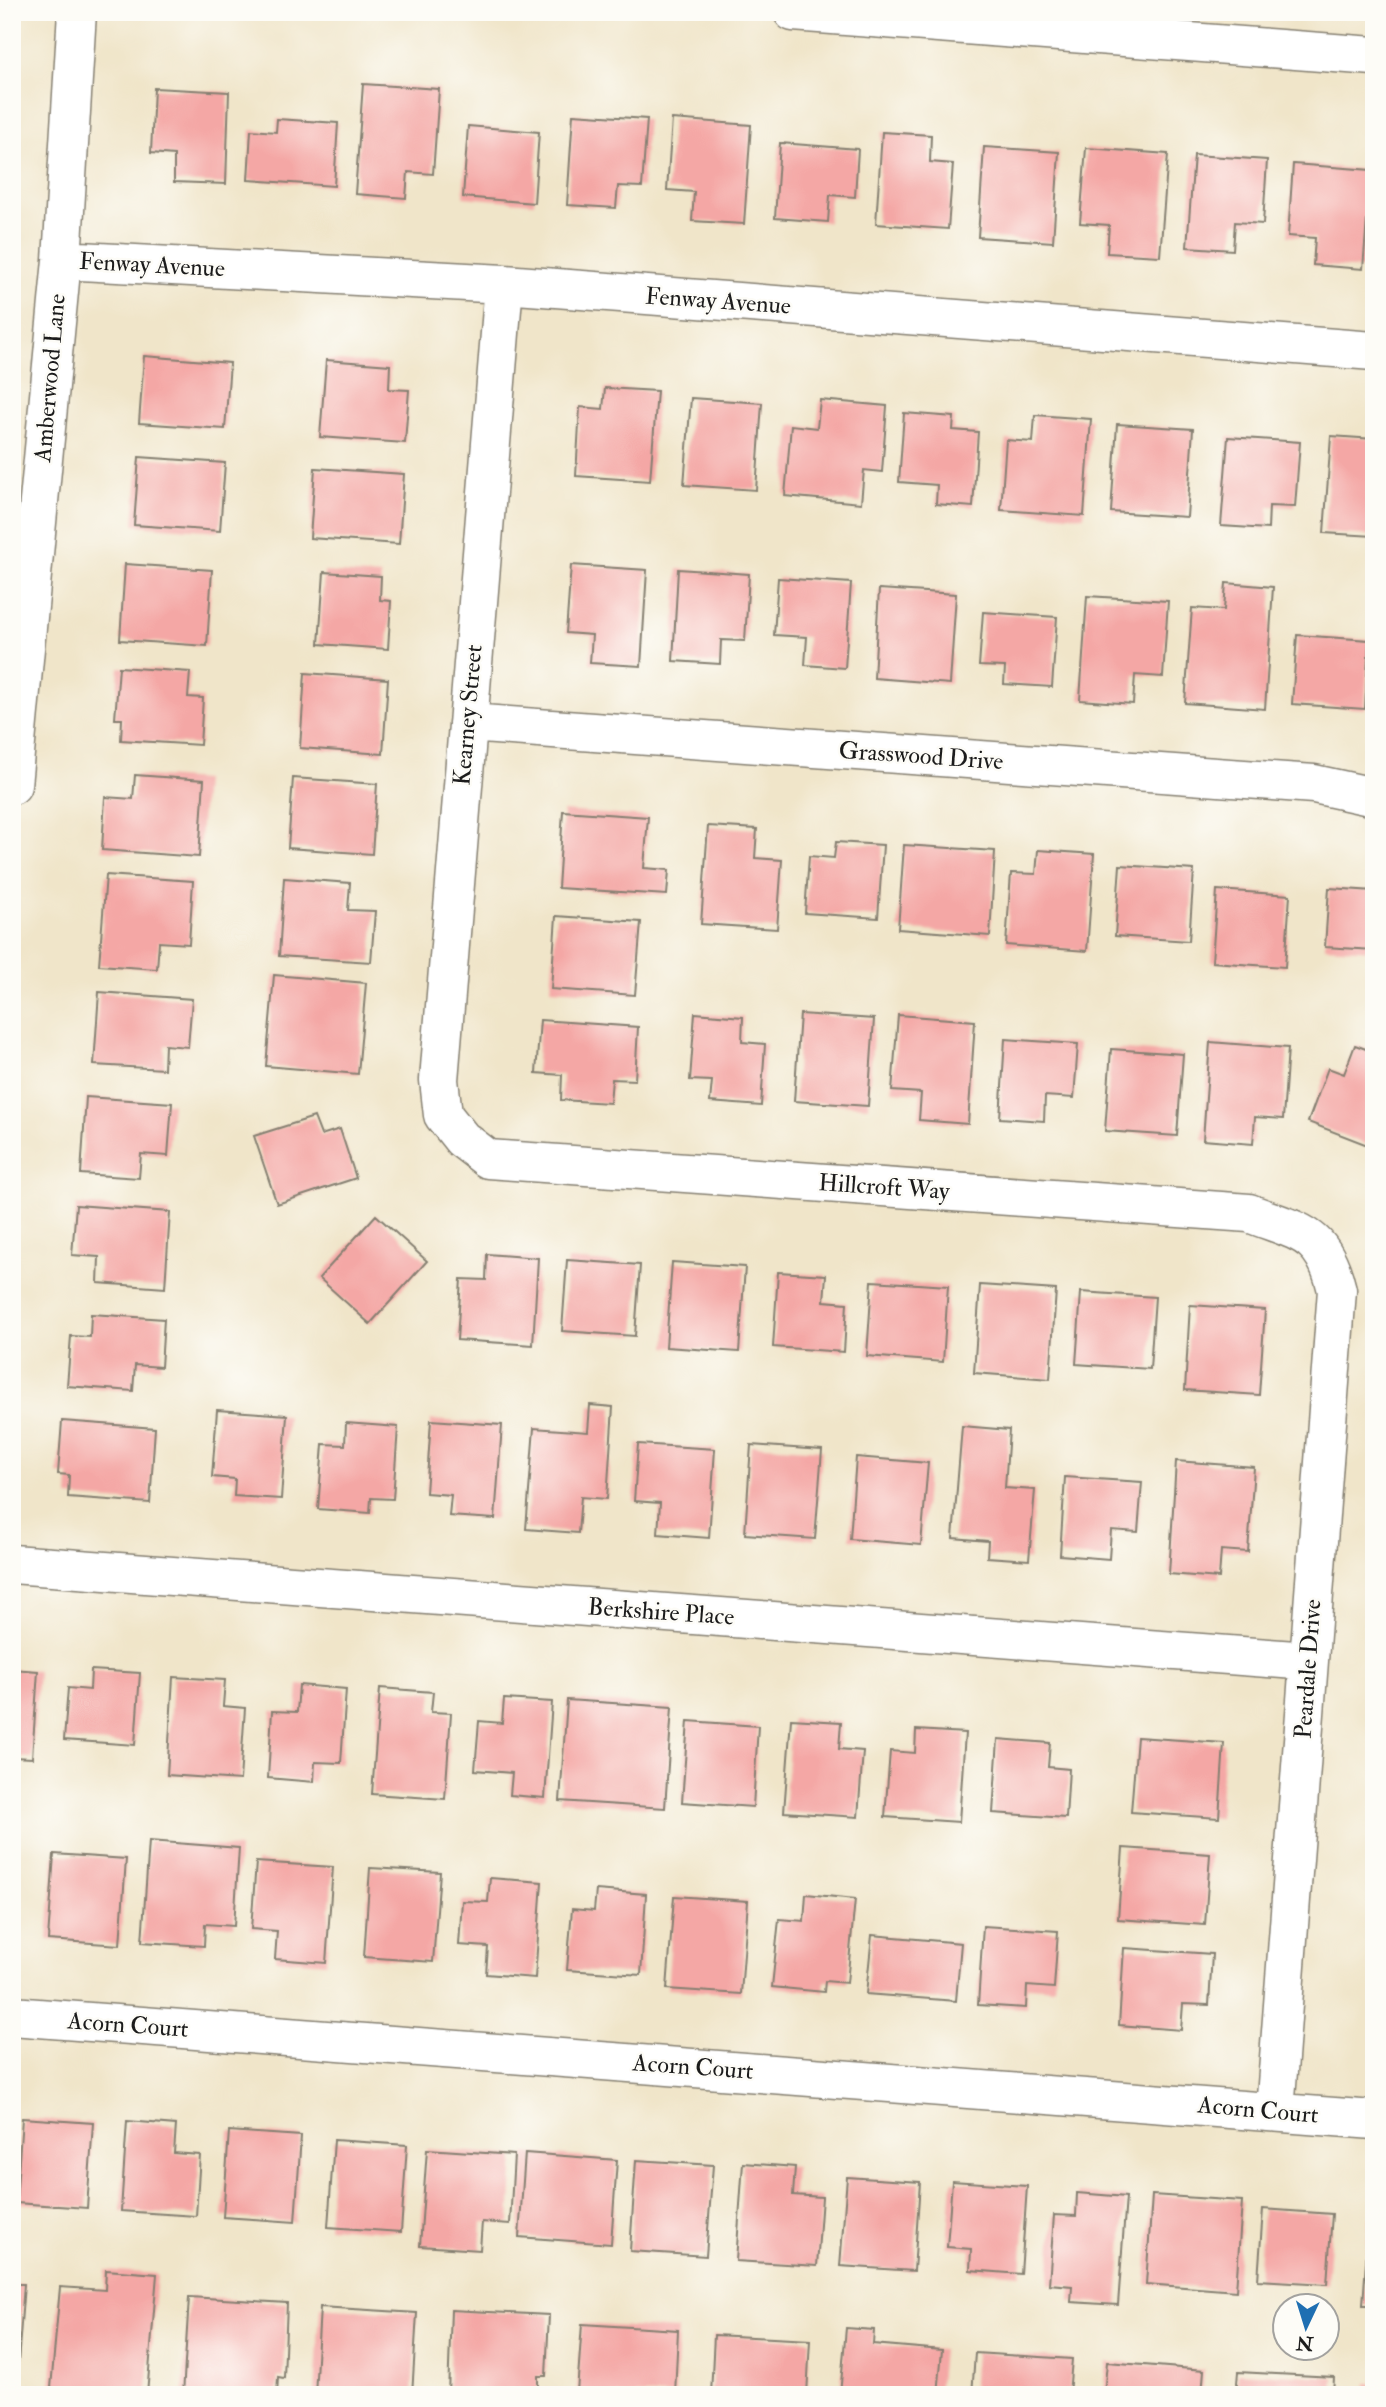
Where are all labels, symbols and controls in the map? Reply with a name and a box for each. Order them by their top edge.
street label: Fenway Avenue [78,246,226,284]
street label: Fenway Avenue [644,280,792,322]
street label: Amberwood Lane [27,293,73,464]
street label: Kearney Street [446,643,490,787]
street label: Grasswood Drive [838,735,1004,777]
street label: Hillcroft Way [817,1167,951,1207]
street label: Berkshire Place [587,1591,735,1633]
street label: Peardale Drive [1288,1598,1328,1740]
street label: Acorn Court [66,2005,190,2045]
street label: Acorn Court [631,2047,755,2087]
street label: Acorn Court [1195,2089,1320,2131]
north arrow [1270,2292,1340,2362]
text: N [1295,2330,1315,2356]

